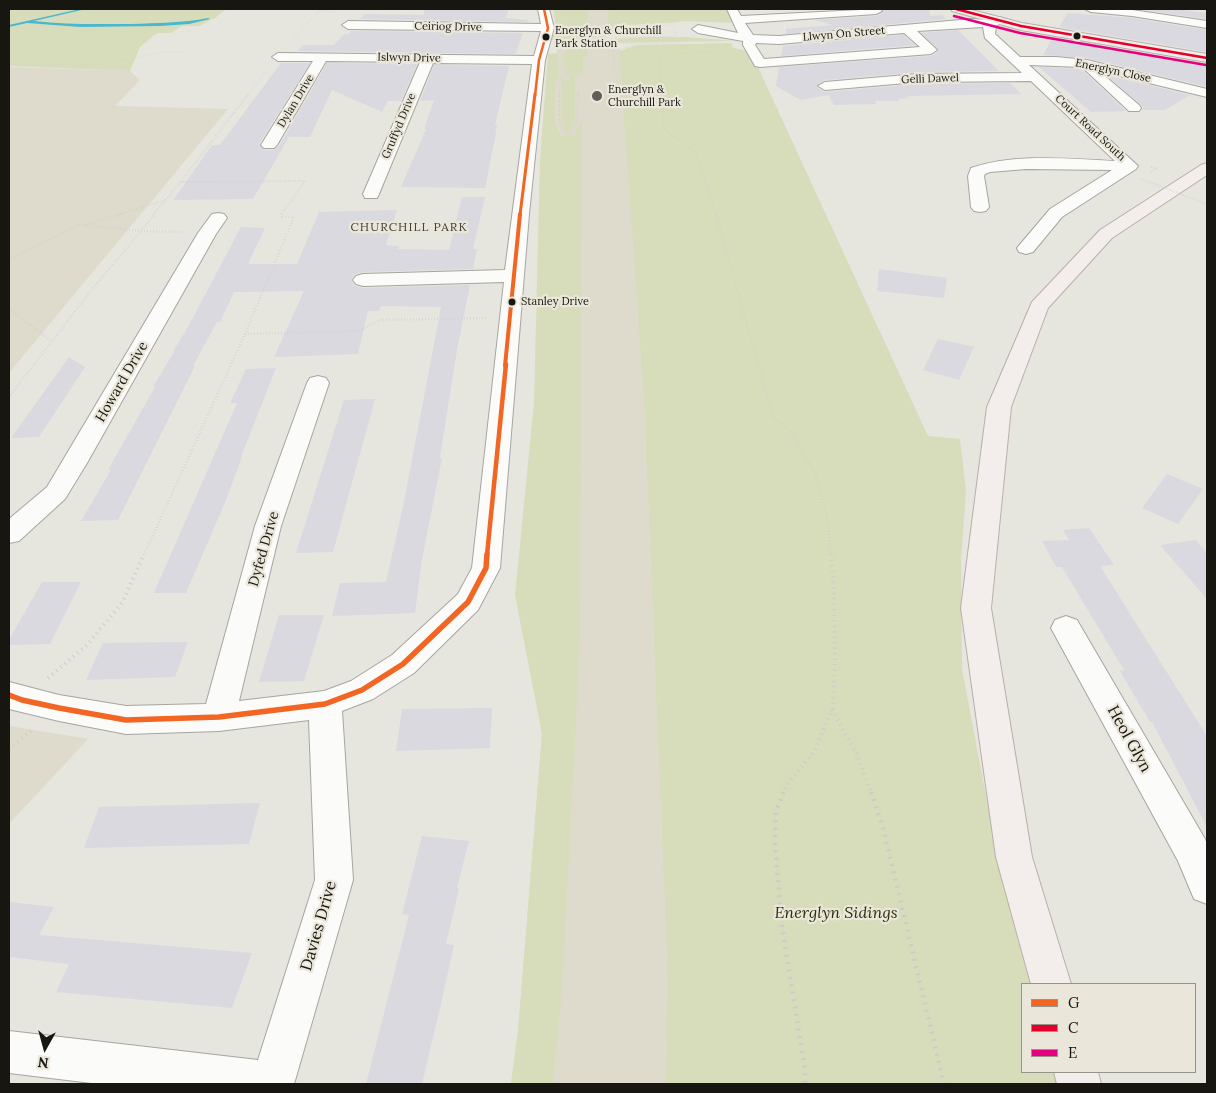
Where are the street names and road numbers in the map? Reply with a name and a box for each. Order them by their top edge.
street label: Ceiriog Drive [414,20,482,34]
street label: Llwyn On Street [802,24,886,44]
street label: Islwyn Drive [377,51,441,65]
street label: Energlyn Close [1074,57,1152,85]
street label: Gelli Dawel [901,71,959,87]
street label: Dylan Drive [275,72,317,130]
street label: Gruffyd Drive [379,91,419,161]
street label: Court Road South [1052,92,1128,164]
street label: Howard Drive [92,339,152,425]
street label: Dyfed Drive [245,510,283,588]
street label: Heol Glyn [1103,702,1155,776]
street label: Davies Drive [297,879,341,973]

